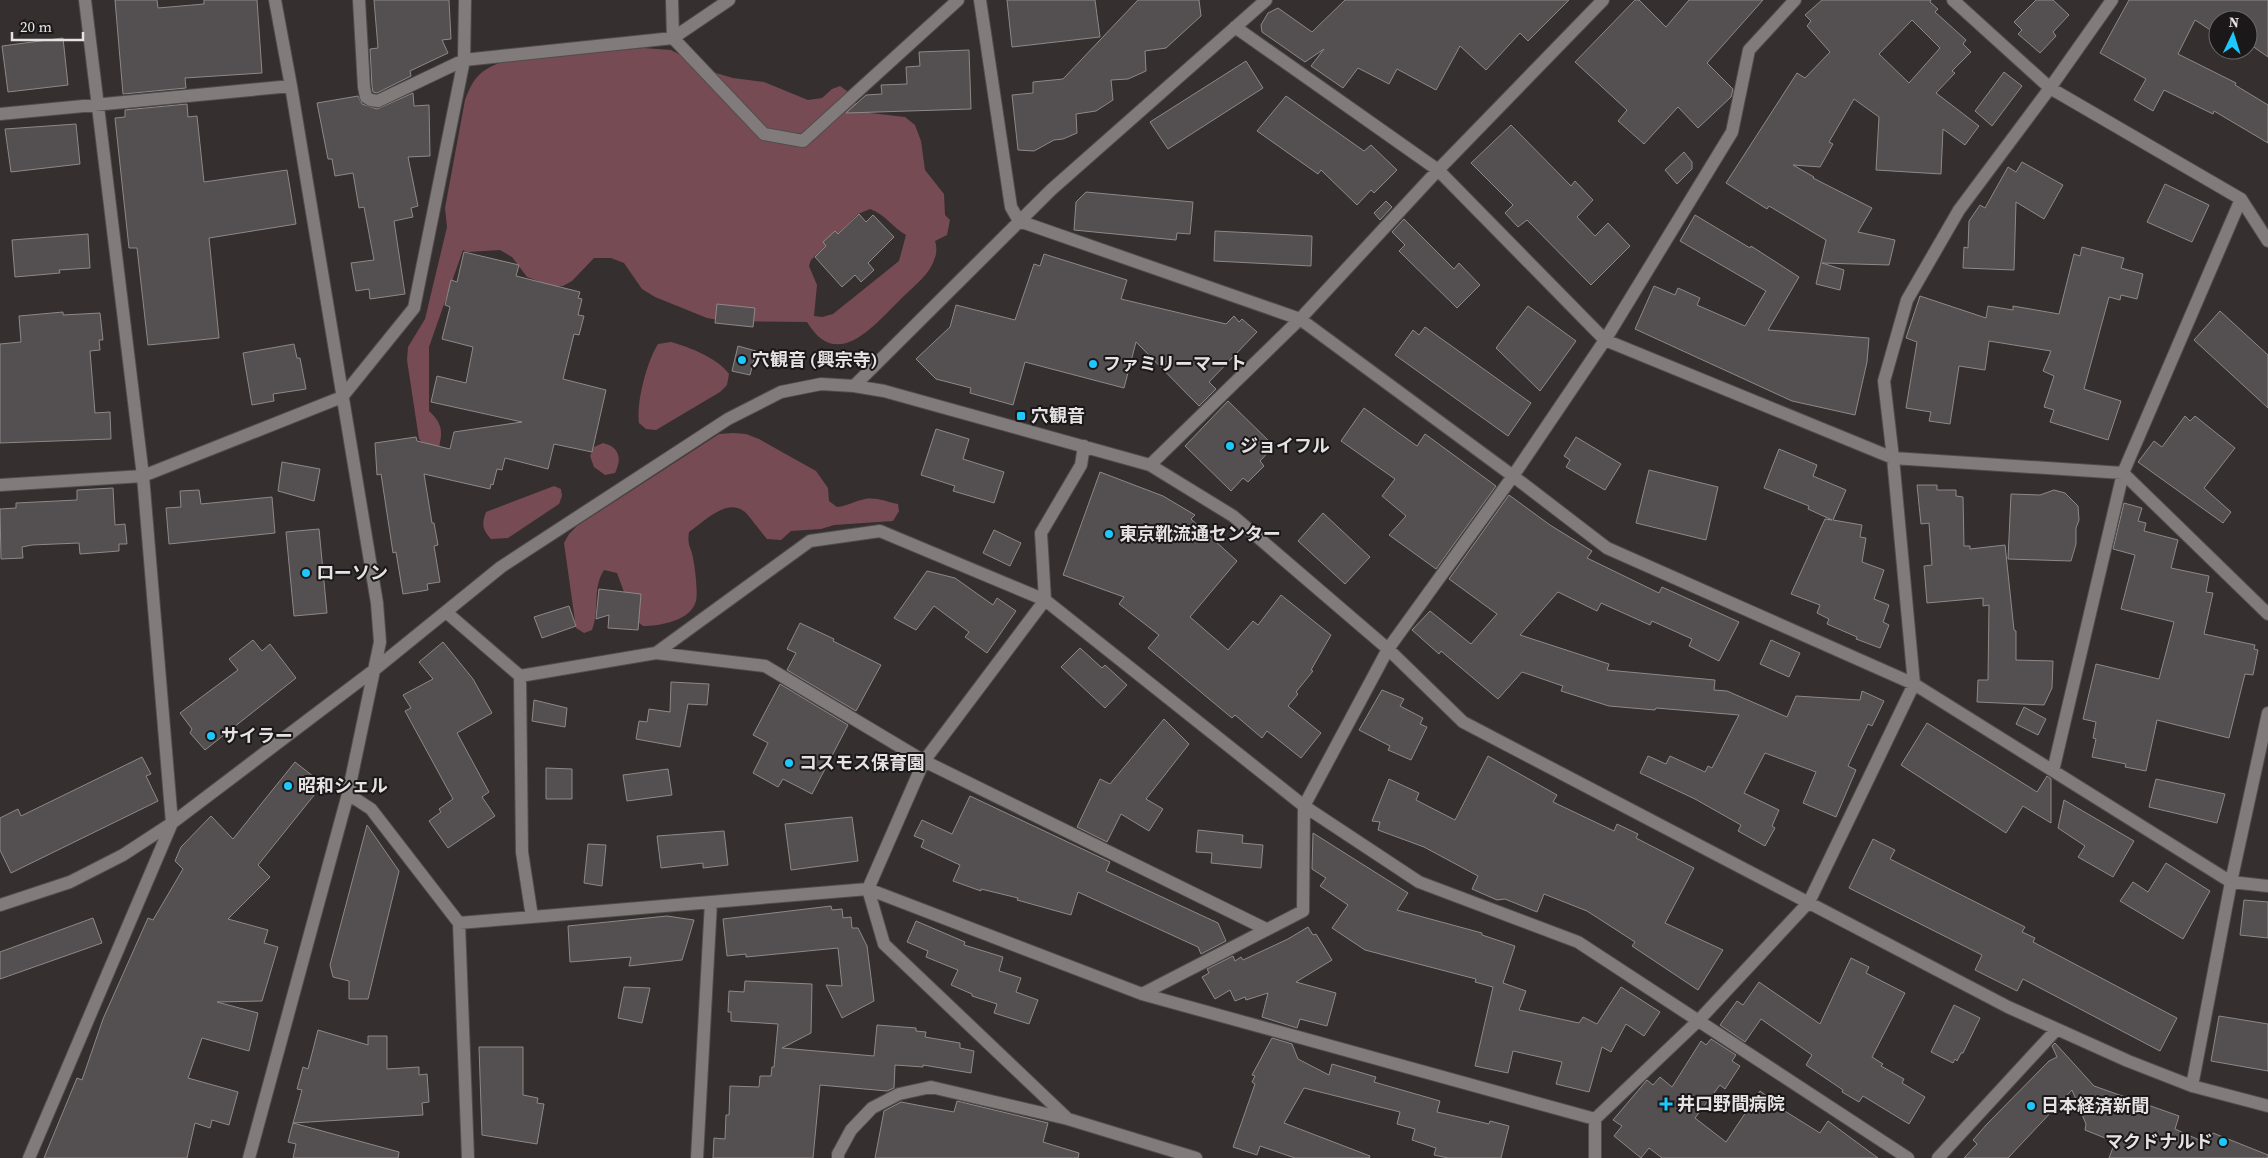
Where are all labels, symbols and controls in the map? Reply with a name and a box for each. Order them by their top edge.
scale bar [12,10,84,42]
north arrow [2208,10,2258,60]
text: N [2228,12,2240,32]
text: 20 m [20,16,52,37]
place label: 穴観音 (興宗寺) [752,347,877,372]
place label: ファミリーマート [1103,351,1247,376]
marker: 穴観音 (興宗寺) [736,354,748,366]
marker: ファミリーマート [1087,358,1099,370]
place label: 穴観音 [1031,403,1085,428]
marker: 穴観音 [1015,410,1027,422]
place label: ジョイフル [1240,433,1330,458]
marker: ジョイフル [1224,440,1236,452]
place label: 東京靴流通センター [1119,521,1281,546]
marker: 東京靴流通センター [1103,528,1115,540]
place label: ローソン [316,560,388,585]
marker: ローソン [300,567,312,579]
place label: サイラー [221,723,293,748]
marker: サイラー [205,730,217,742]
place label: コスモス保育園 [799,750,925,775]
marker: コスモス保育園 [783,757,795,769]
place label: 昭和シェル [298,773,388,798]
marker: 昭和シェル [282,780,294,792]
place label: 井口野間病院 [1677,1091,1785,1116]
place label: 日本経済新聞 [2041,1093,2149,1118]
marker: 井口野間病院 [1659,1097,1673,1111]
marker: 日本経済新聞 [2025,1100,2037,1112]
place label: マクドナルド [2105,1129,2213,1154]
marker: マクドナルド [2217,1136,2229,1148]

